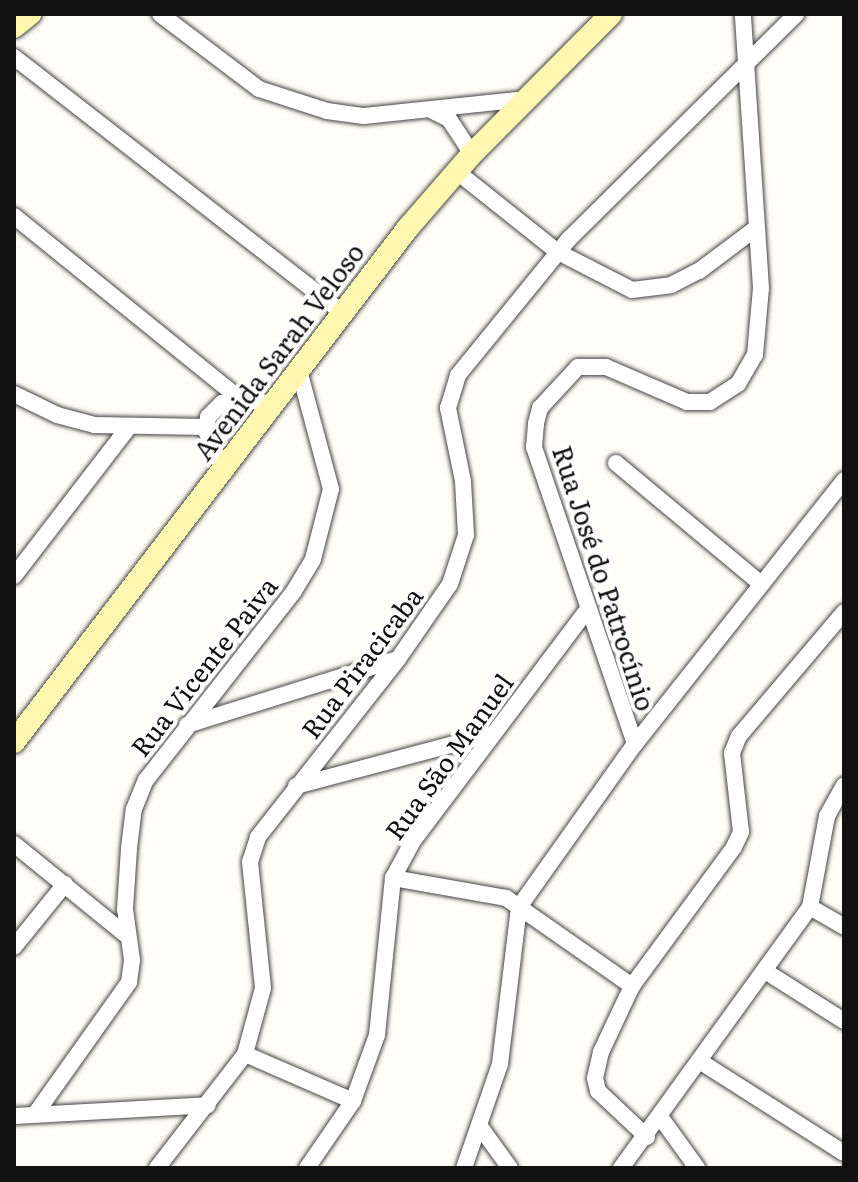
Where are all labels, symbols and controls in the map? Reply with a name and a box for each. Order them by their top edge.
street label: Avenida Sarah Veloso [186,236,370,466]
street label: Rua José do Patrocínio [547,441,663,715]
street label: Rua Vicente Paiva [123,570,283,762]
street label: Rua Piracicaba [294,580,428,744]
street label: Rua São Manuel [377,667,519,845]

